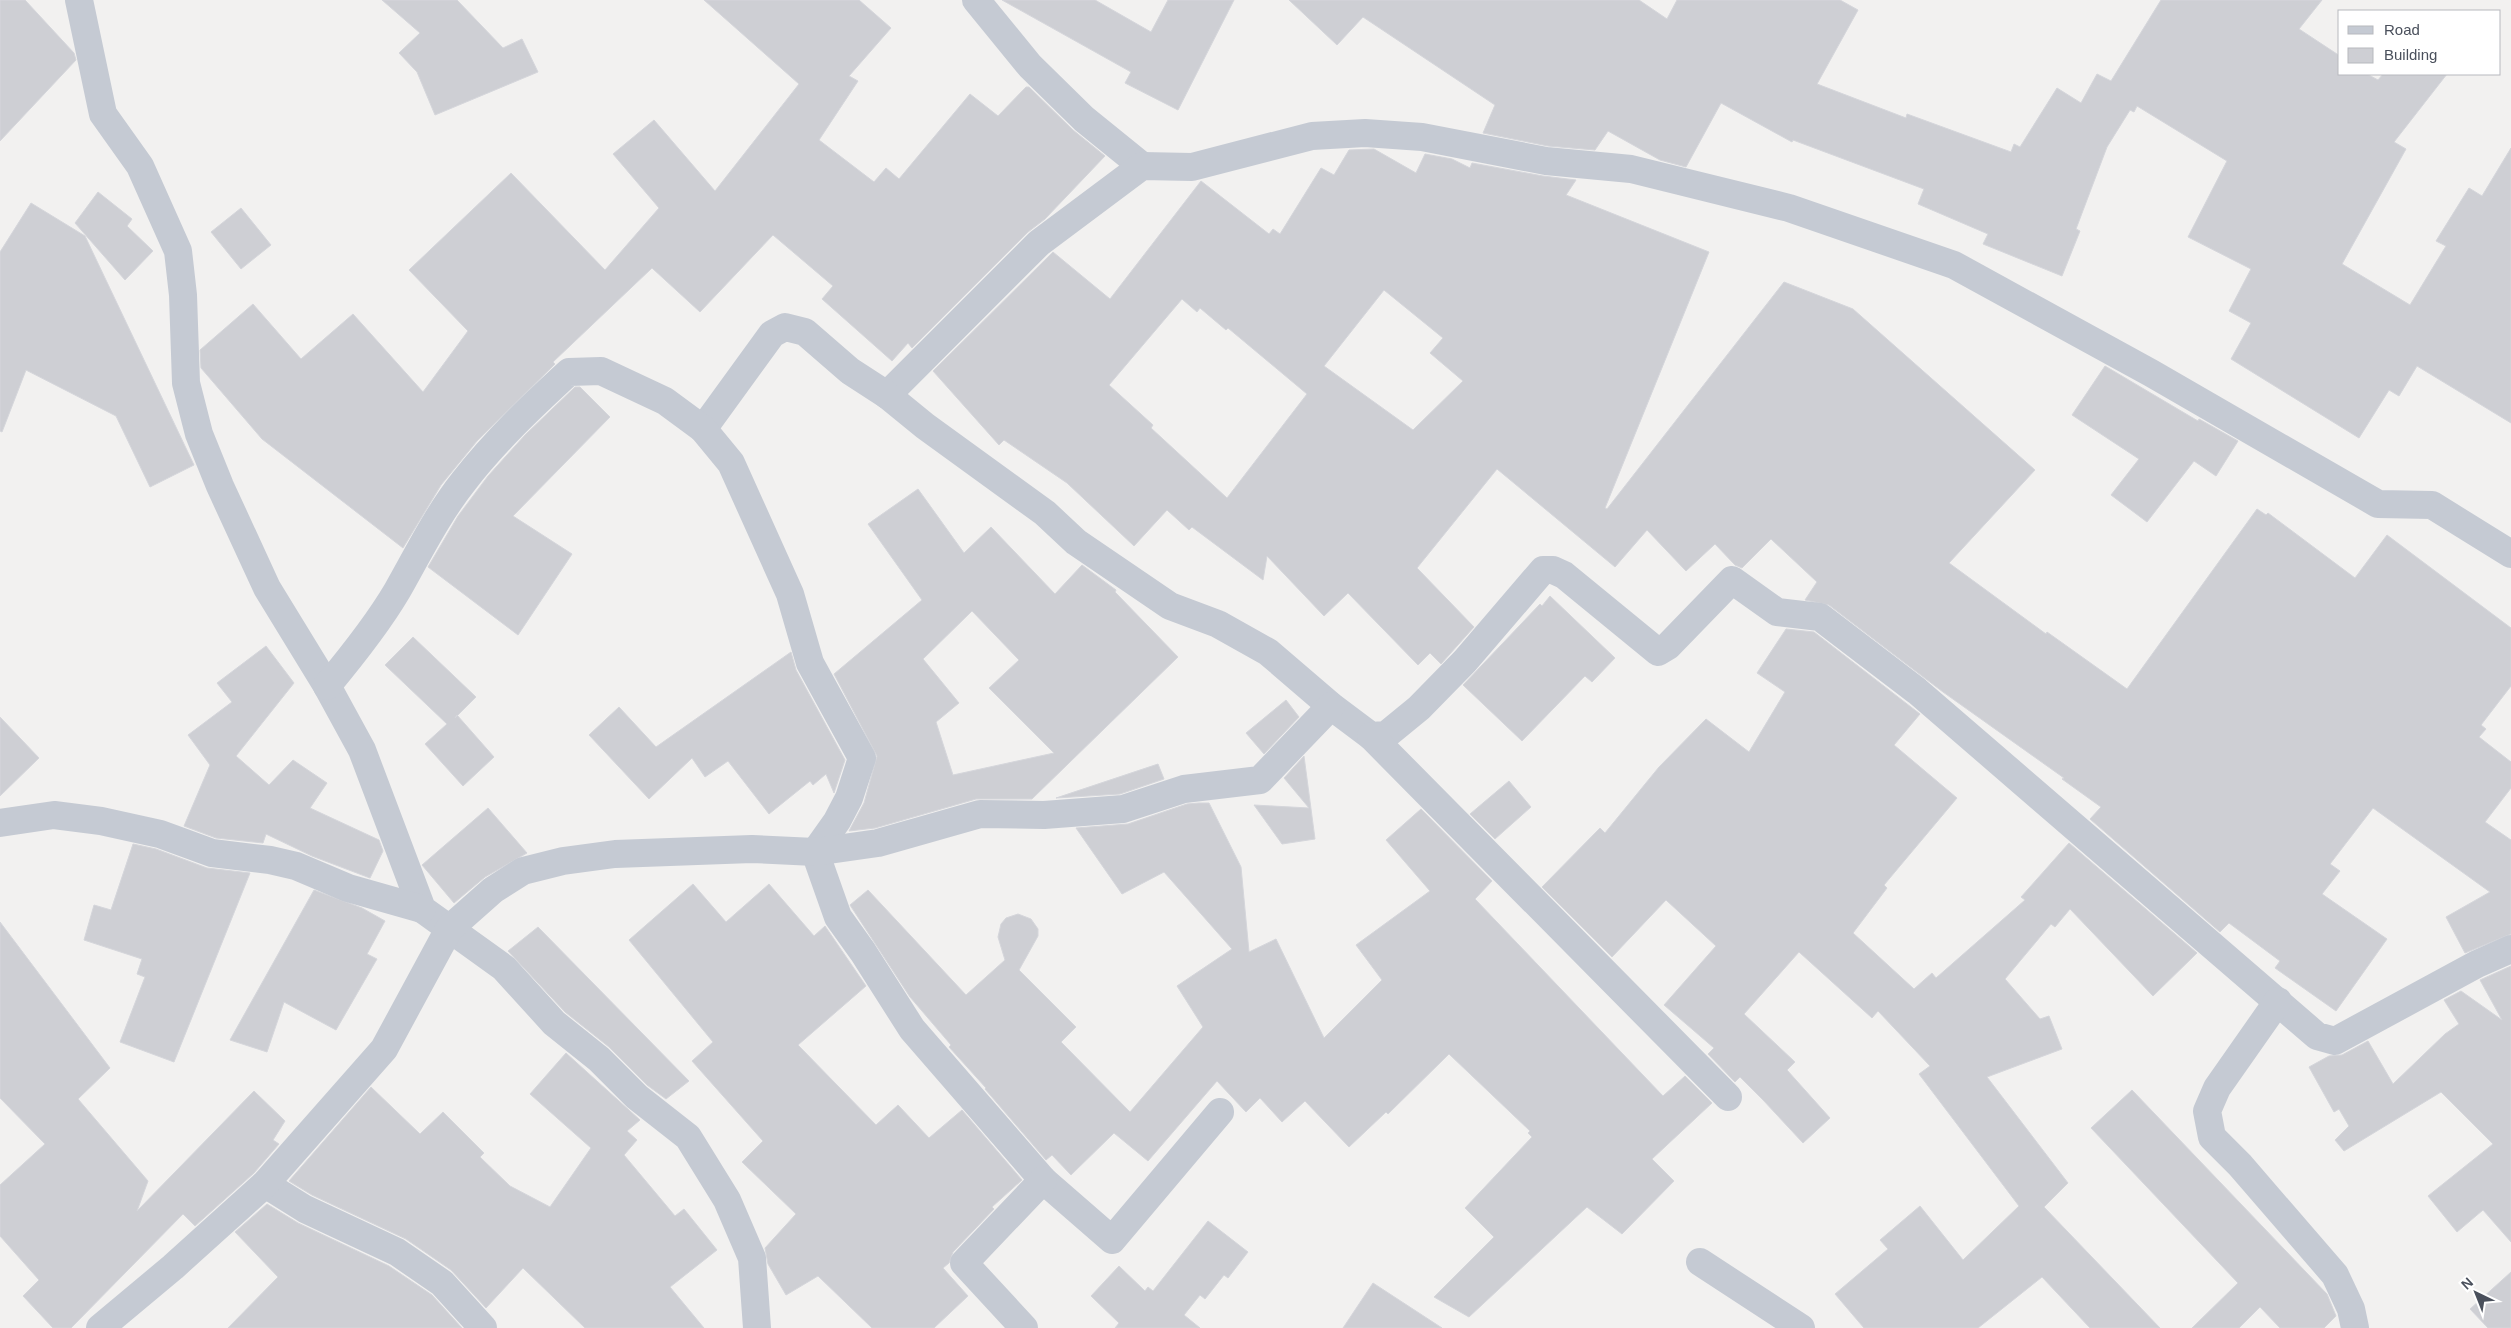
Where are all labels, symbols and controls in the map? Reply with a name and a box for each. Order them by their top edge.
legend [2338,10,2501,75]
text: Road [2384,21,2420,38]
text: Building [2384,46,2437,63]
north arrow [2451,1268,2501,1318]
text: N [2458,1274,2476,1293]

